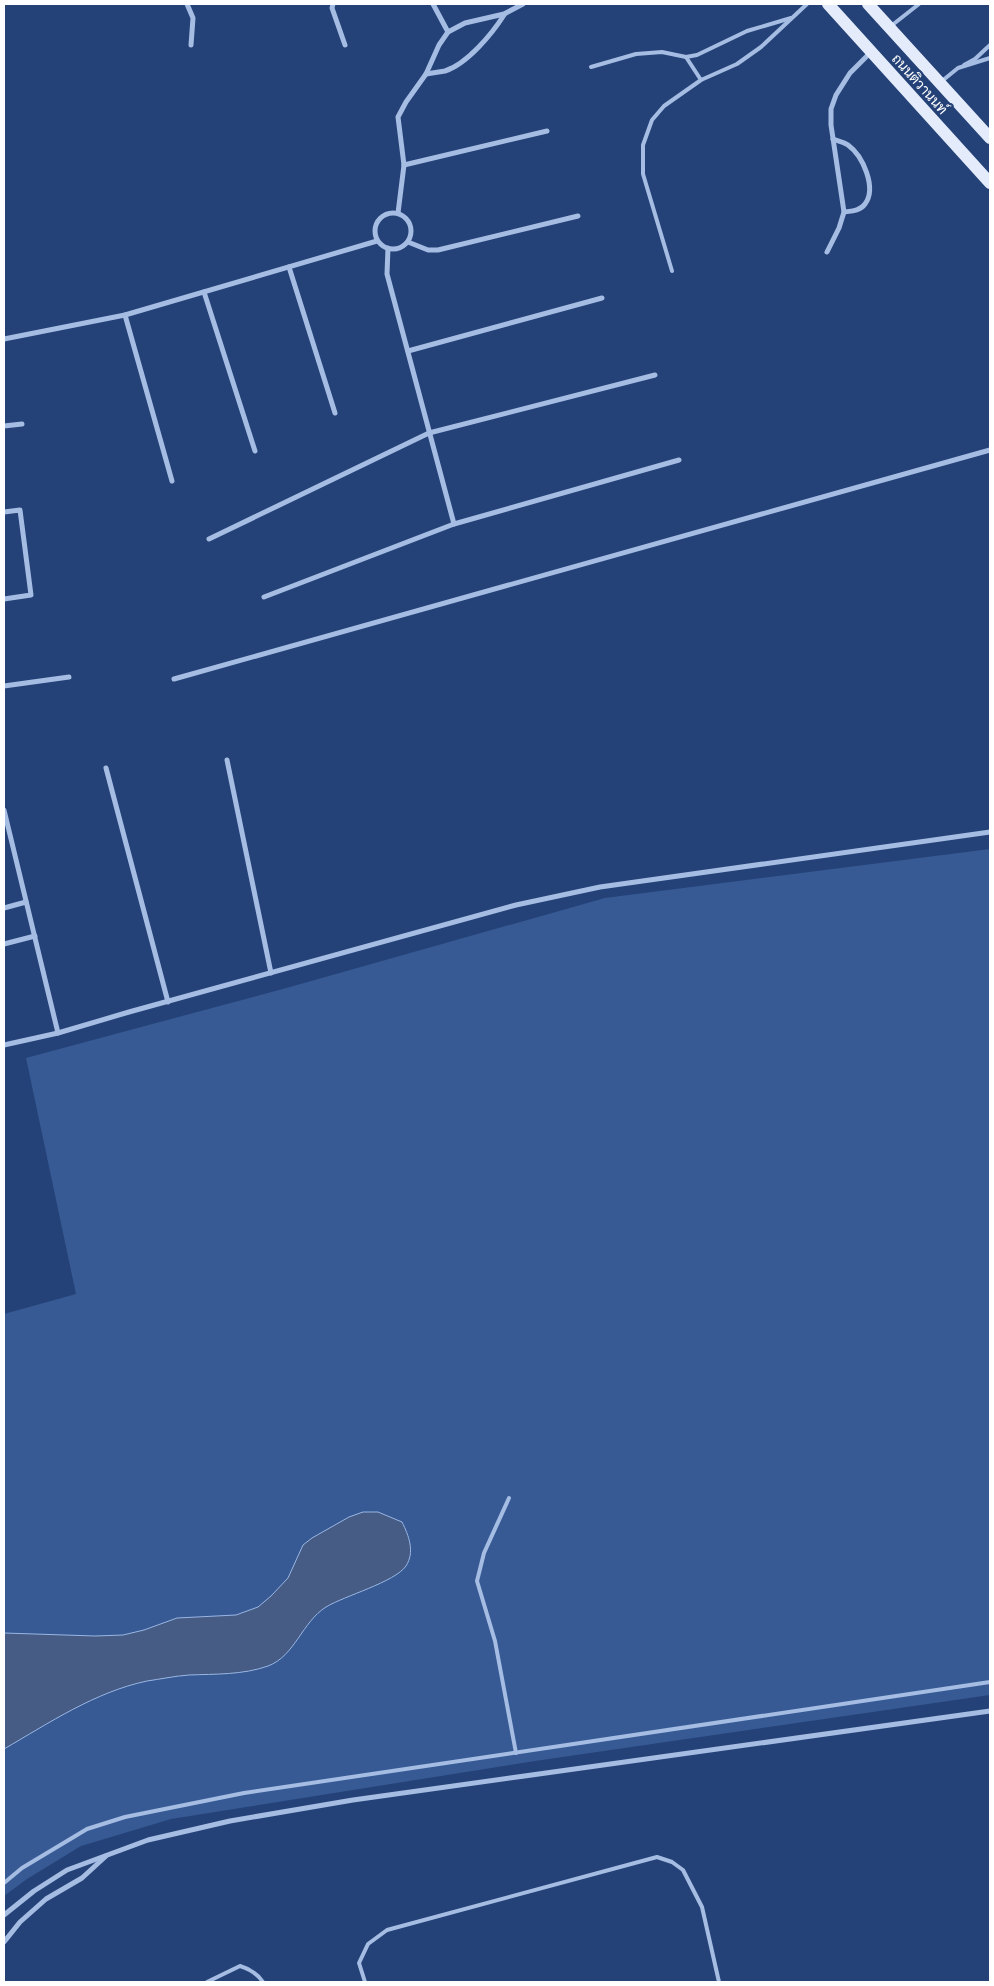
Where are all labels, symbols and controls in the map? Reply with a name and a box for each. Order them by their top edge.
street label: ถนนติวานนท์ [888,50,952,118]

